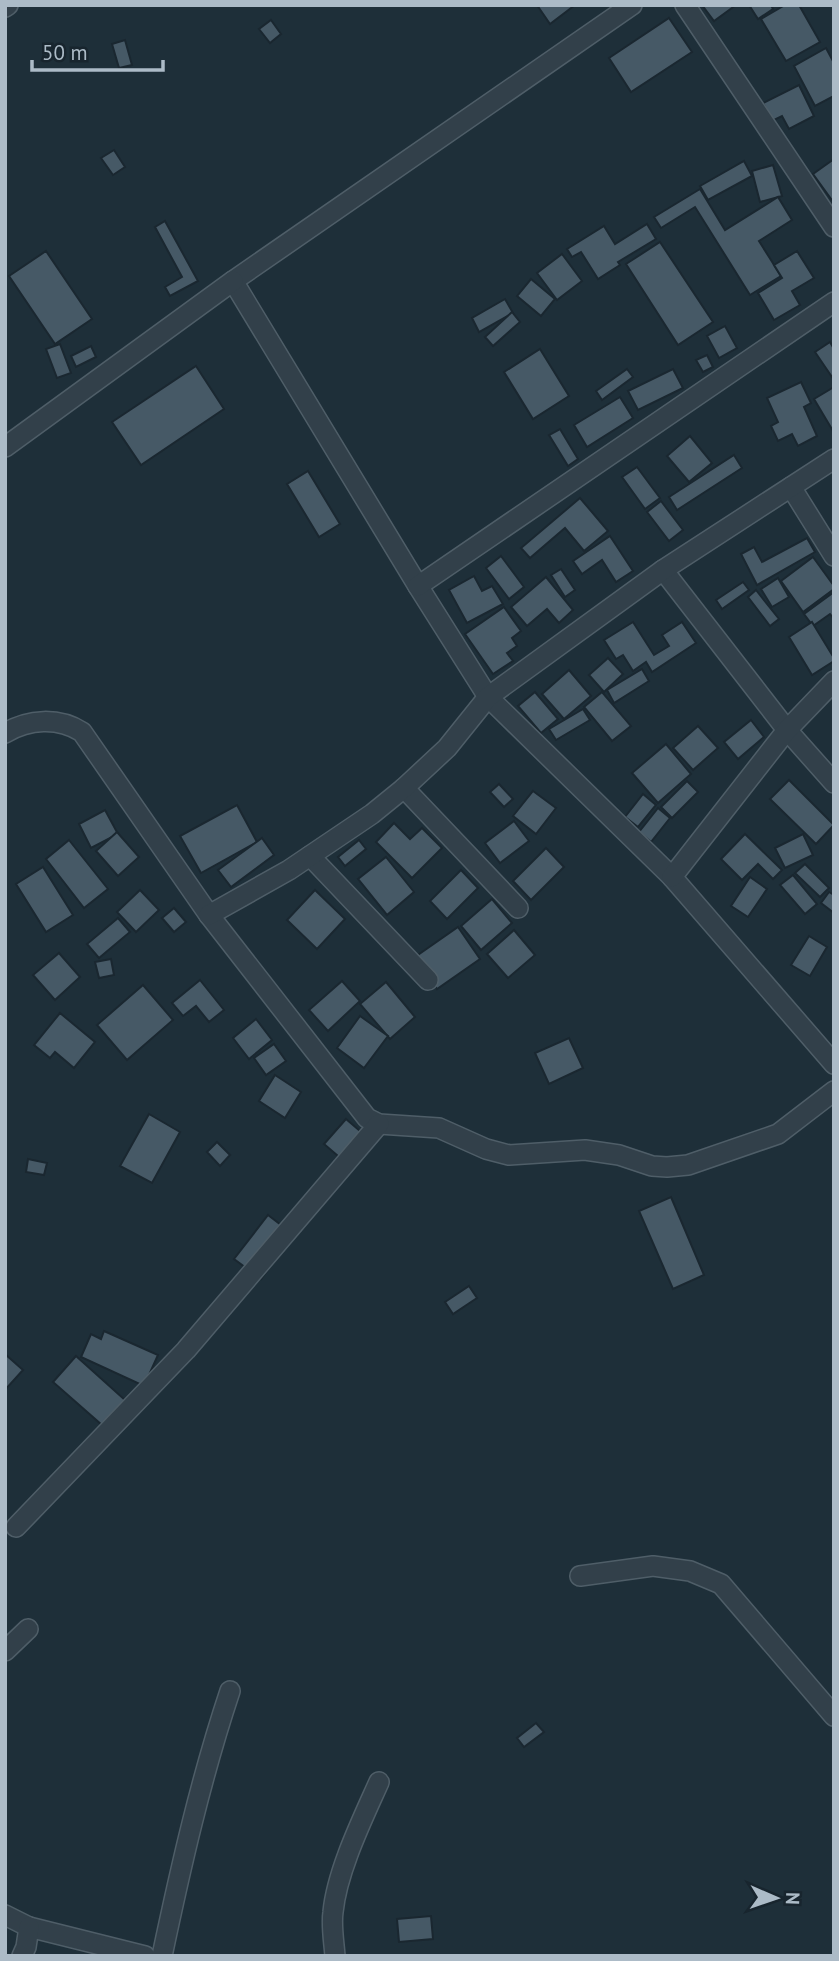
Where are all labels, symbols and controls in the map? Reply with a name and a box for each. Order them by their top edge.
scale bar [32,28,163,72]
text: 50 m [42,39,88,66]
north arrow [741,1863,811,1933]
text: N [781,1892,805,1905]

